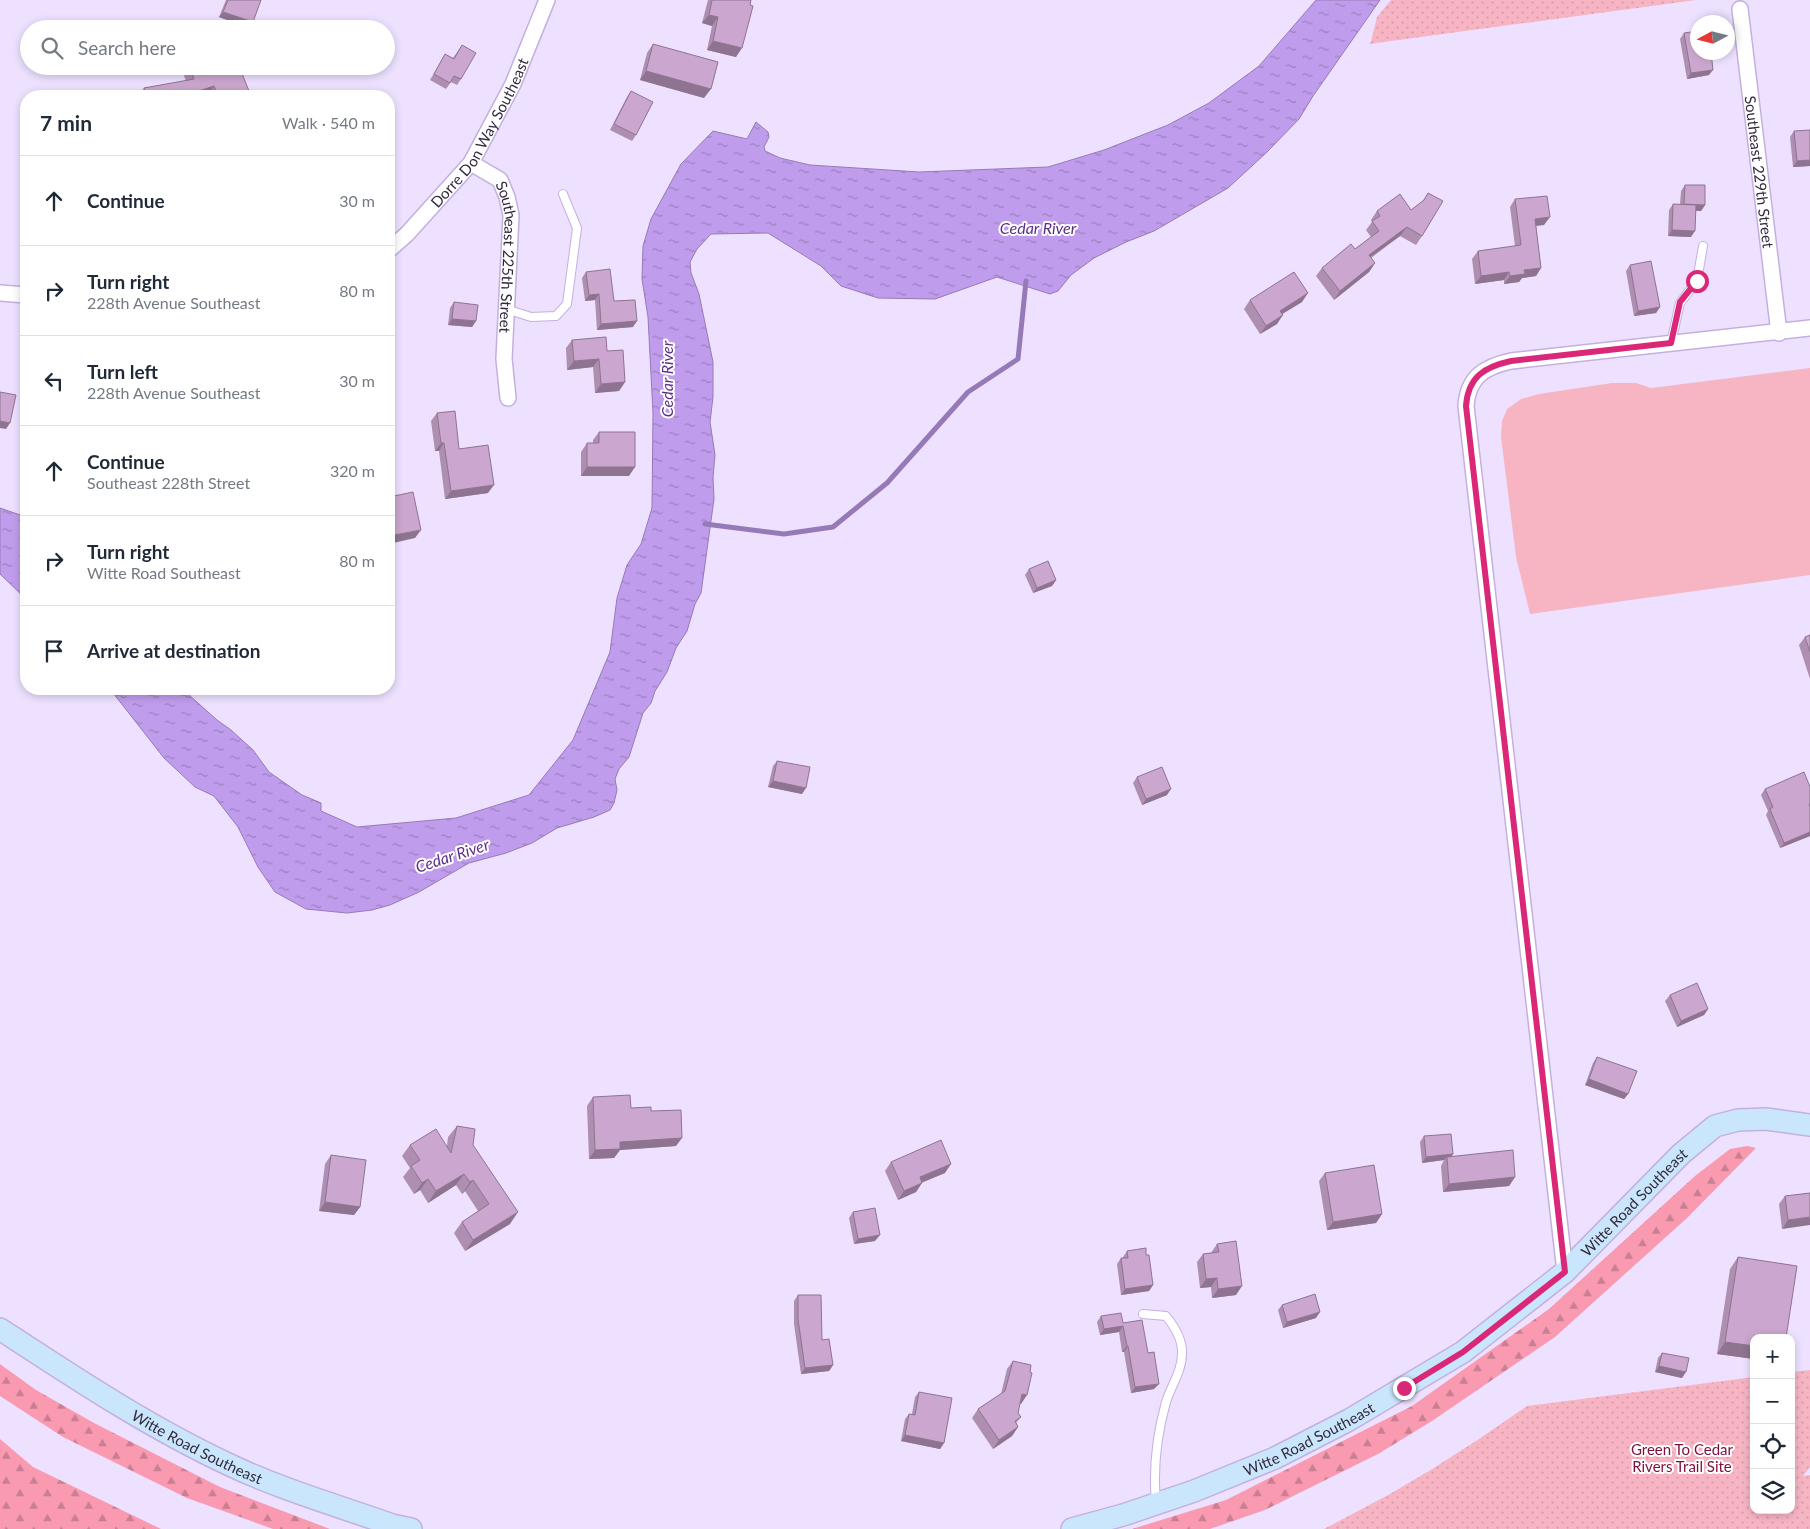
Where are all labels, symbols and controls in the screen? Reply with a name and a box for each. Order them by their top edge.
north arrow [1690,15,1735,60]
search box [20,20,395,75]
icon: search [38,34,66,62]
text: Search here [78,36,176,59]
street label: Dorre Don Way Southeast [427,55,532,211]
street label: Southeast 229th Street [1742,95,1778,250]
text: 7 min [40,110,92,135]
text: Walk · 540 m [282,113,375,132]
street label: Southeast 225th Street [492,178,521,334]
icon: ahead [40,187,68,215]
text: Continue [87,189,165,212]
text: 30 m [339,191,375,210]
water label: Cedar River [1000,218,1077,237]
text: Turn right [87,270,169,293]
route start [1686,270,1709,293]
icon: right [40,277,68,305]
text: 80 m [339,281,375,300]
text: 228th Avenue Southeast [87,293,260,312]
water label: Cedar River [657,340,676,417]
text: Turn left [87,360,158,383]
icon: left [40,367,68,395]
text: 30 m [339,371,375,390]
text: 228th Avenue Southeast [87,383,260,402]
text: Continue [87,450,165,473]
icon: ahead [40,457,68,485]
text: 320 m [330,461,375,480]
text: Southeast 228th Street [87,473,250,492]
text: Turn right [87,540,169,563]
icon: right [40,547,68,575]
text: 80 m [339,551,375,570]
text: Witte Road Southeast [87,563,241,582]
icon: arrive [40,637,68,665]
text: Arrive at destination [87,639,260,662]
water label: Cedar River [413,834,492,876]
street label: Witte Road Southeast [1577,1144,1691,1260]
map controls [1750,1334,1795,1514]
button: + [1750,1334,1795,1379]
route end [1393,1377,1416,1400]
button: − [1750,1379,1795,1424]
street label: Witte Road Southeast [1241,1398,1378,1479]
street label: Witte Road Southeast [129,1406,266,1488]
button: locate [1750,1424,1795,1469]
park label: Green To Cedar Rivers Trail Site [1631,1440,1734,1475]
button: layers [1750,1469,1795,1514]

